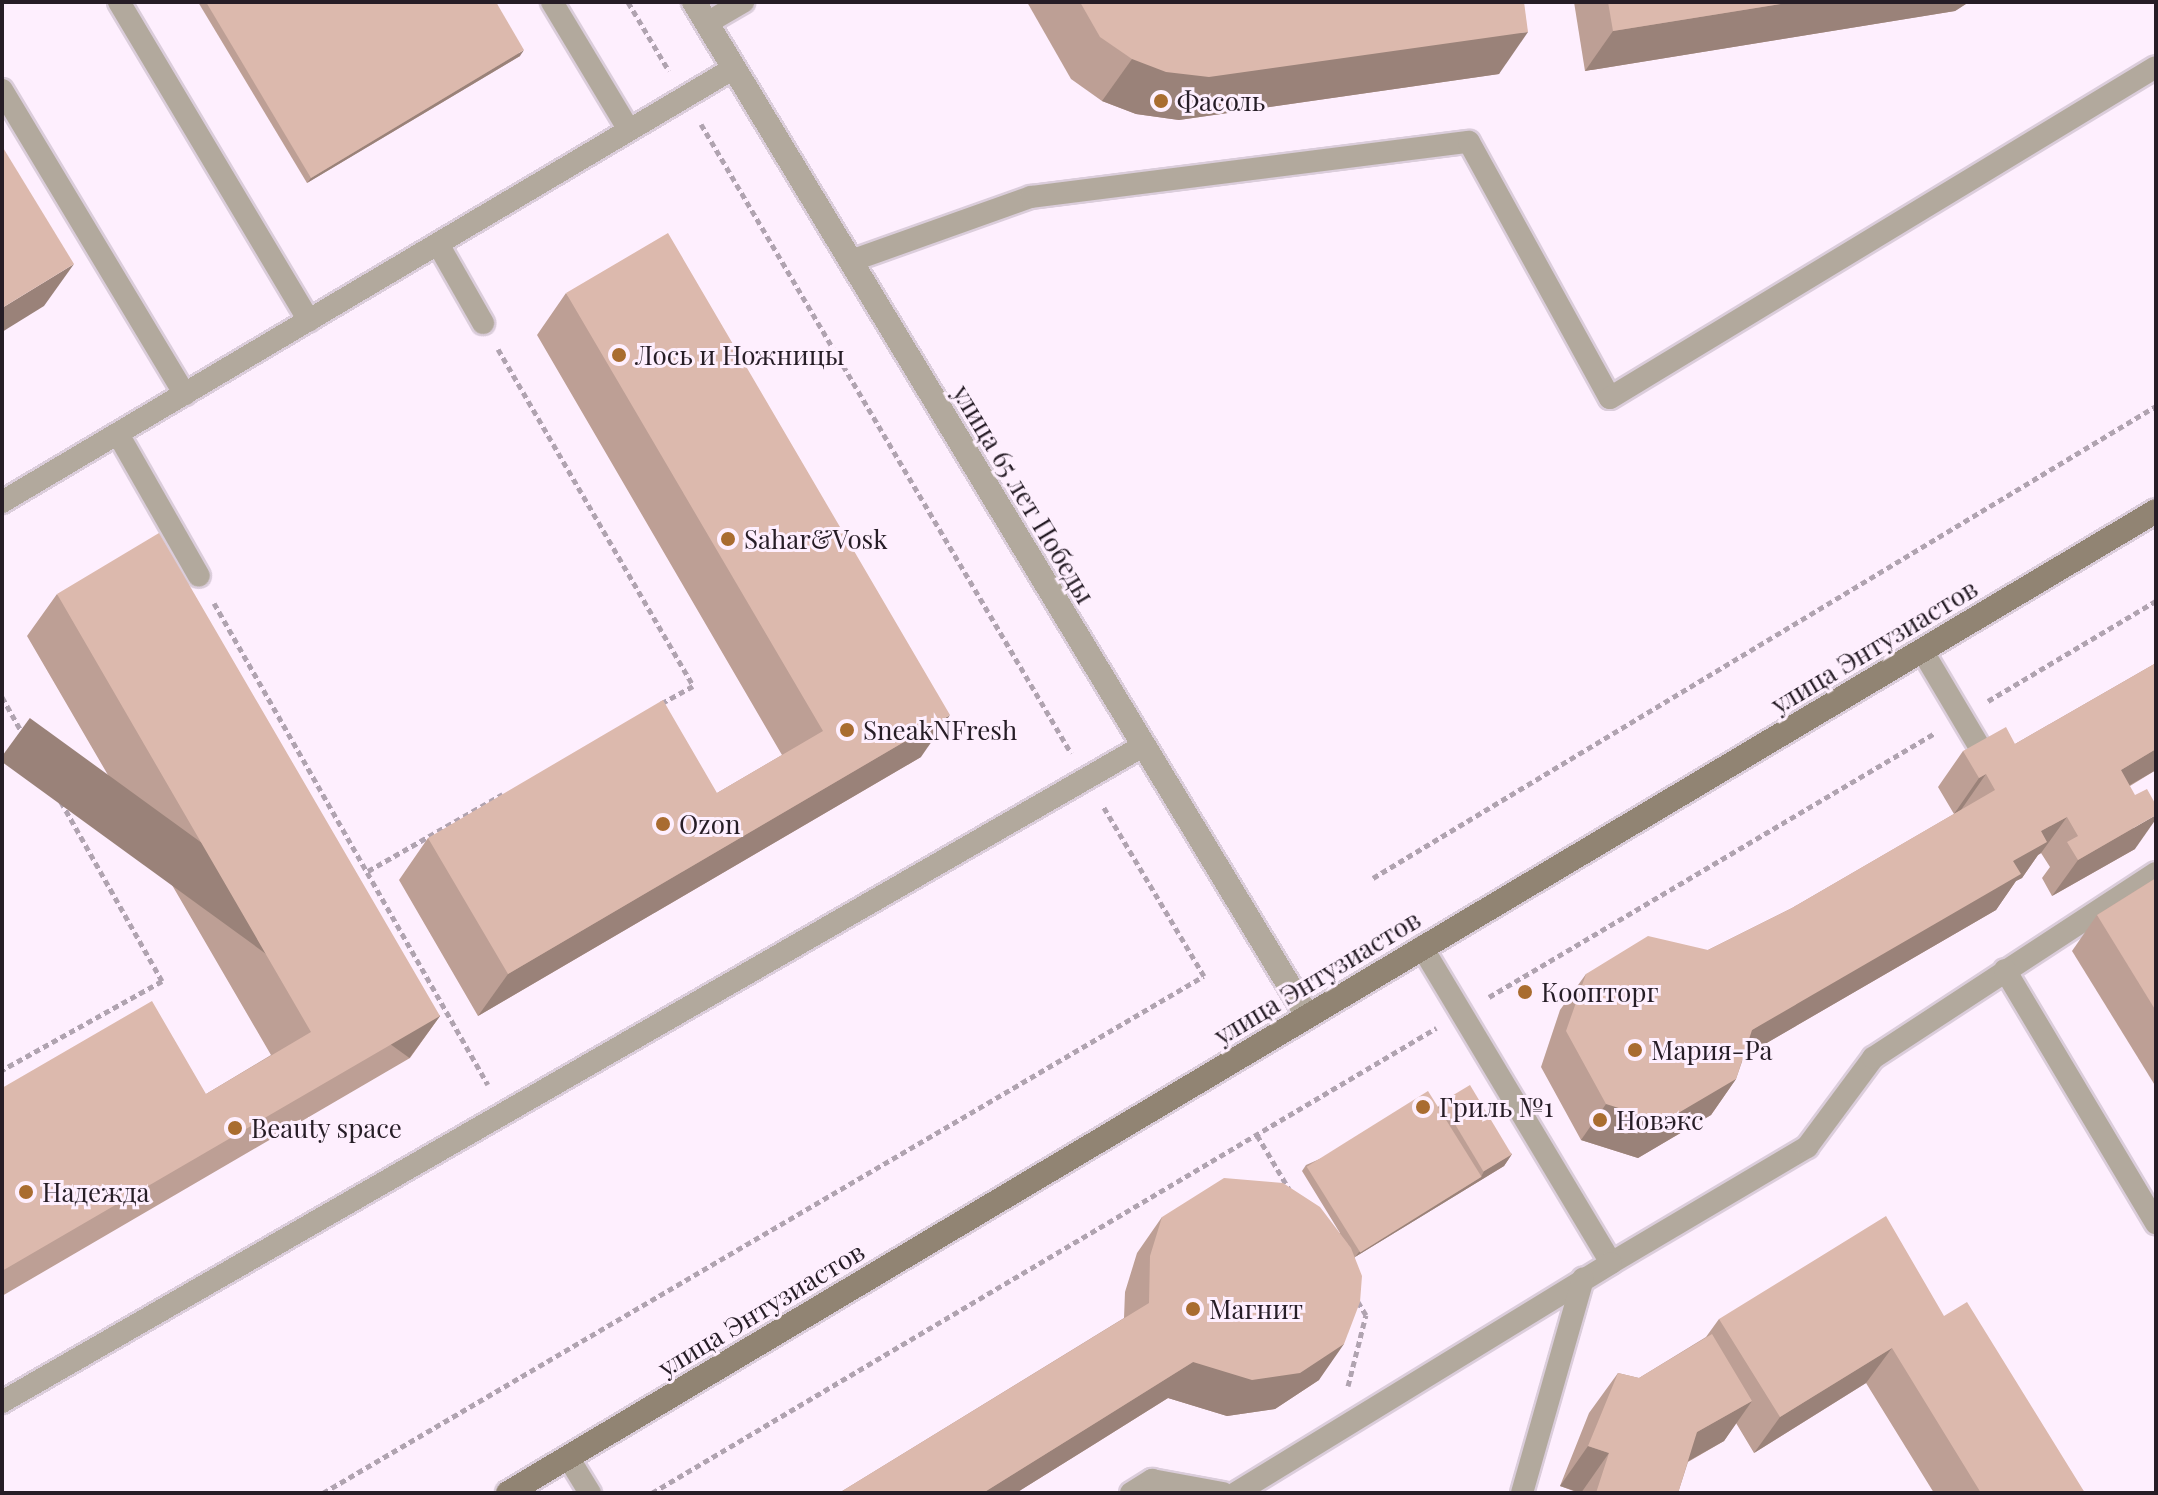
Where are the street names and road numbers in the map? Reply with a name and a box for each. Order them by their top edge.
street label: улица 65 лет Победы [946,379,1102,609]
street label: улица Энтузиастов [1765,572,1983,720]
street label: улица Энтузиастов [1208,903,1426,1051]
street label: улица Энтузиастов [652,1235,870,1383]

